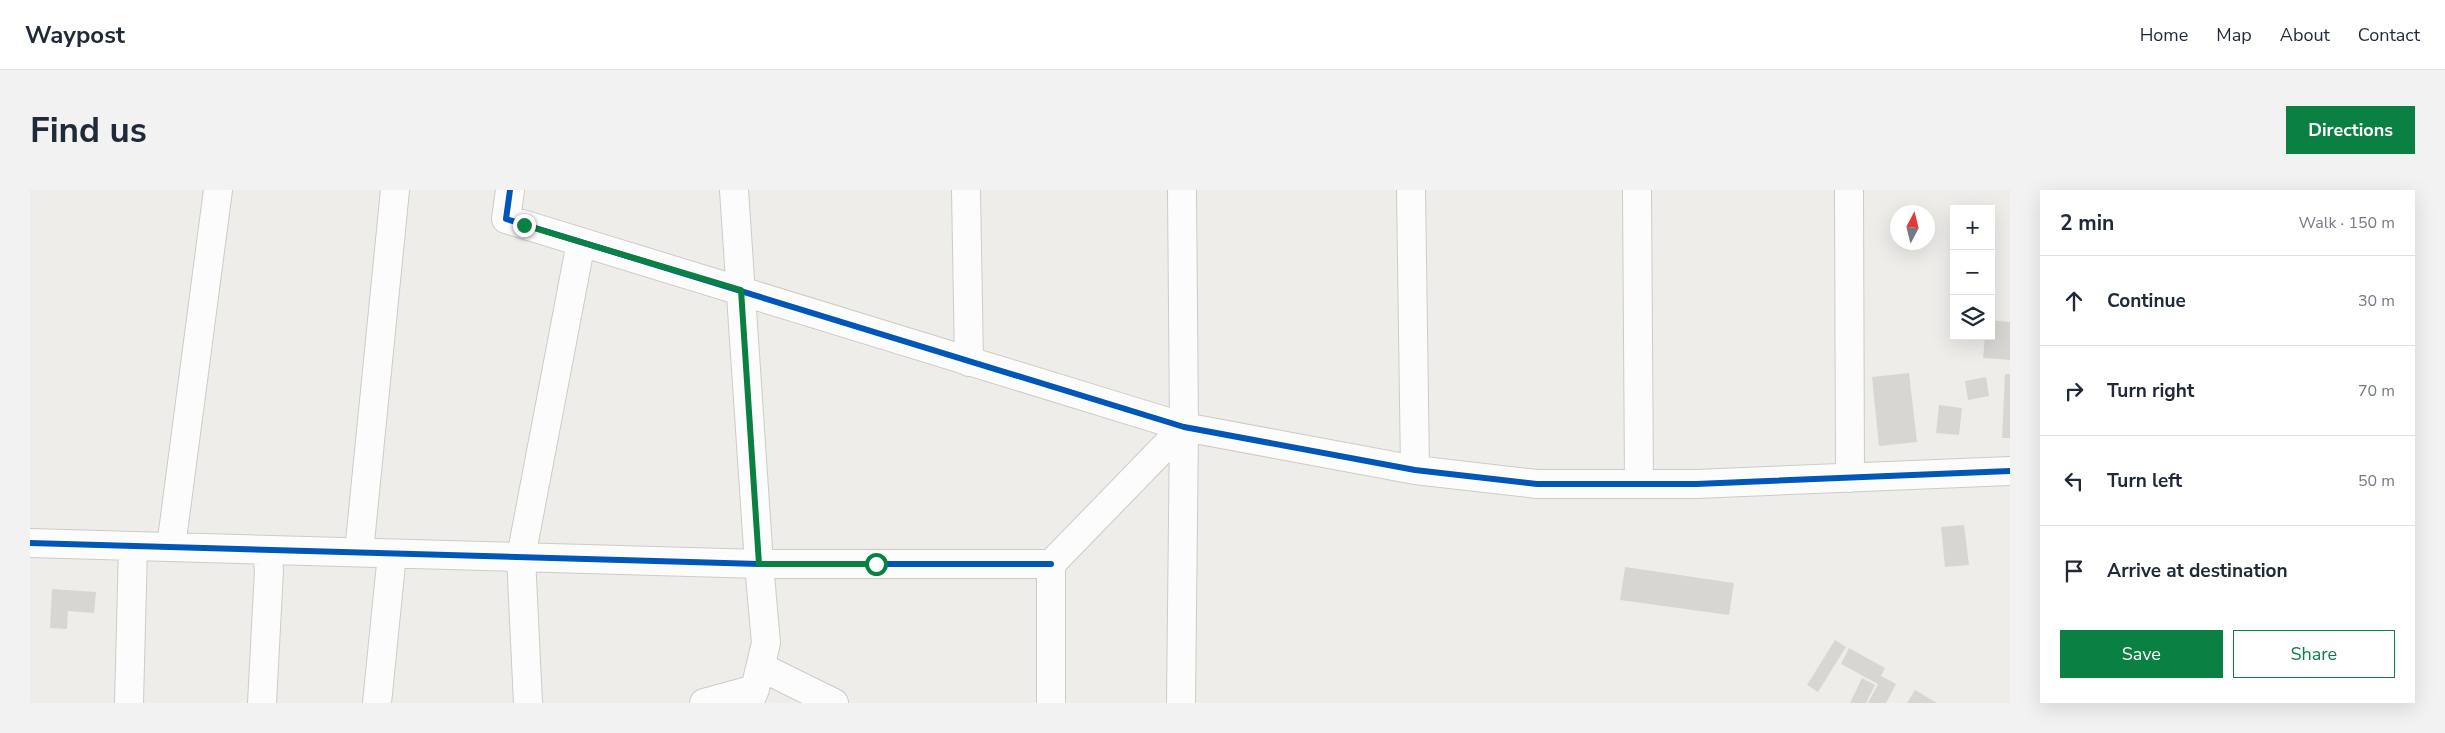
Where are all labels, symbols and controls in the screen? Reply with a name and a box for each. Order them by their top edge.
text: Waypost [25,19,125,51]
text: Home [2140,23,2188,47]
text: Map [2216,23,2252,47]
text: About [2280,23,2330,47]
text: Contact [2358,23,2420,47]
button: Directions [2286,106,2415,154]
text: Find us [30,107,147,154]
north arrow [1890,205,1935,250]
map controls [1950,205,1995,340]
button: + [1950,205,1995,250]
text: 2 min [2060,209,2114,237]
text: Walk · 150 m [2299,212,2395,234]
route end [513,214,536,237]
button: − [1950,250,1995,295]
icon: ahead [2060,287,2088,315]
text: Continue [2107,288,2186,314]
text: 30 m [2358,290,2395,312]
button: layers [1950,295,1995,340]
icon: right [2060,377,2088,405]
text: Turn right [2107,378,2194,404]
text: 70 m [2358,380,2395,402]
icon: left [2060,467,2088,495]
text: Turn left [2107,468,2182,494]
text: 50 m [2358,470,2395,492]
route start [865,553,888,576]
icon: arrive [2060,557,2088,585]
text: Arrive at destination [2107,558,2288,584]
button: Save [2060,630,2223,678]
button: Share [2233,630,2395,678]

